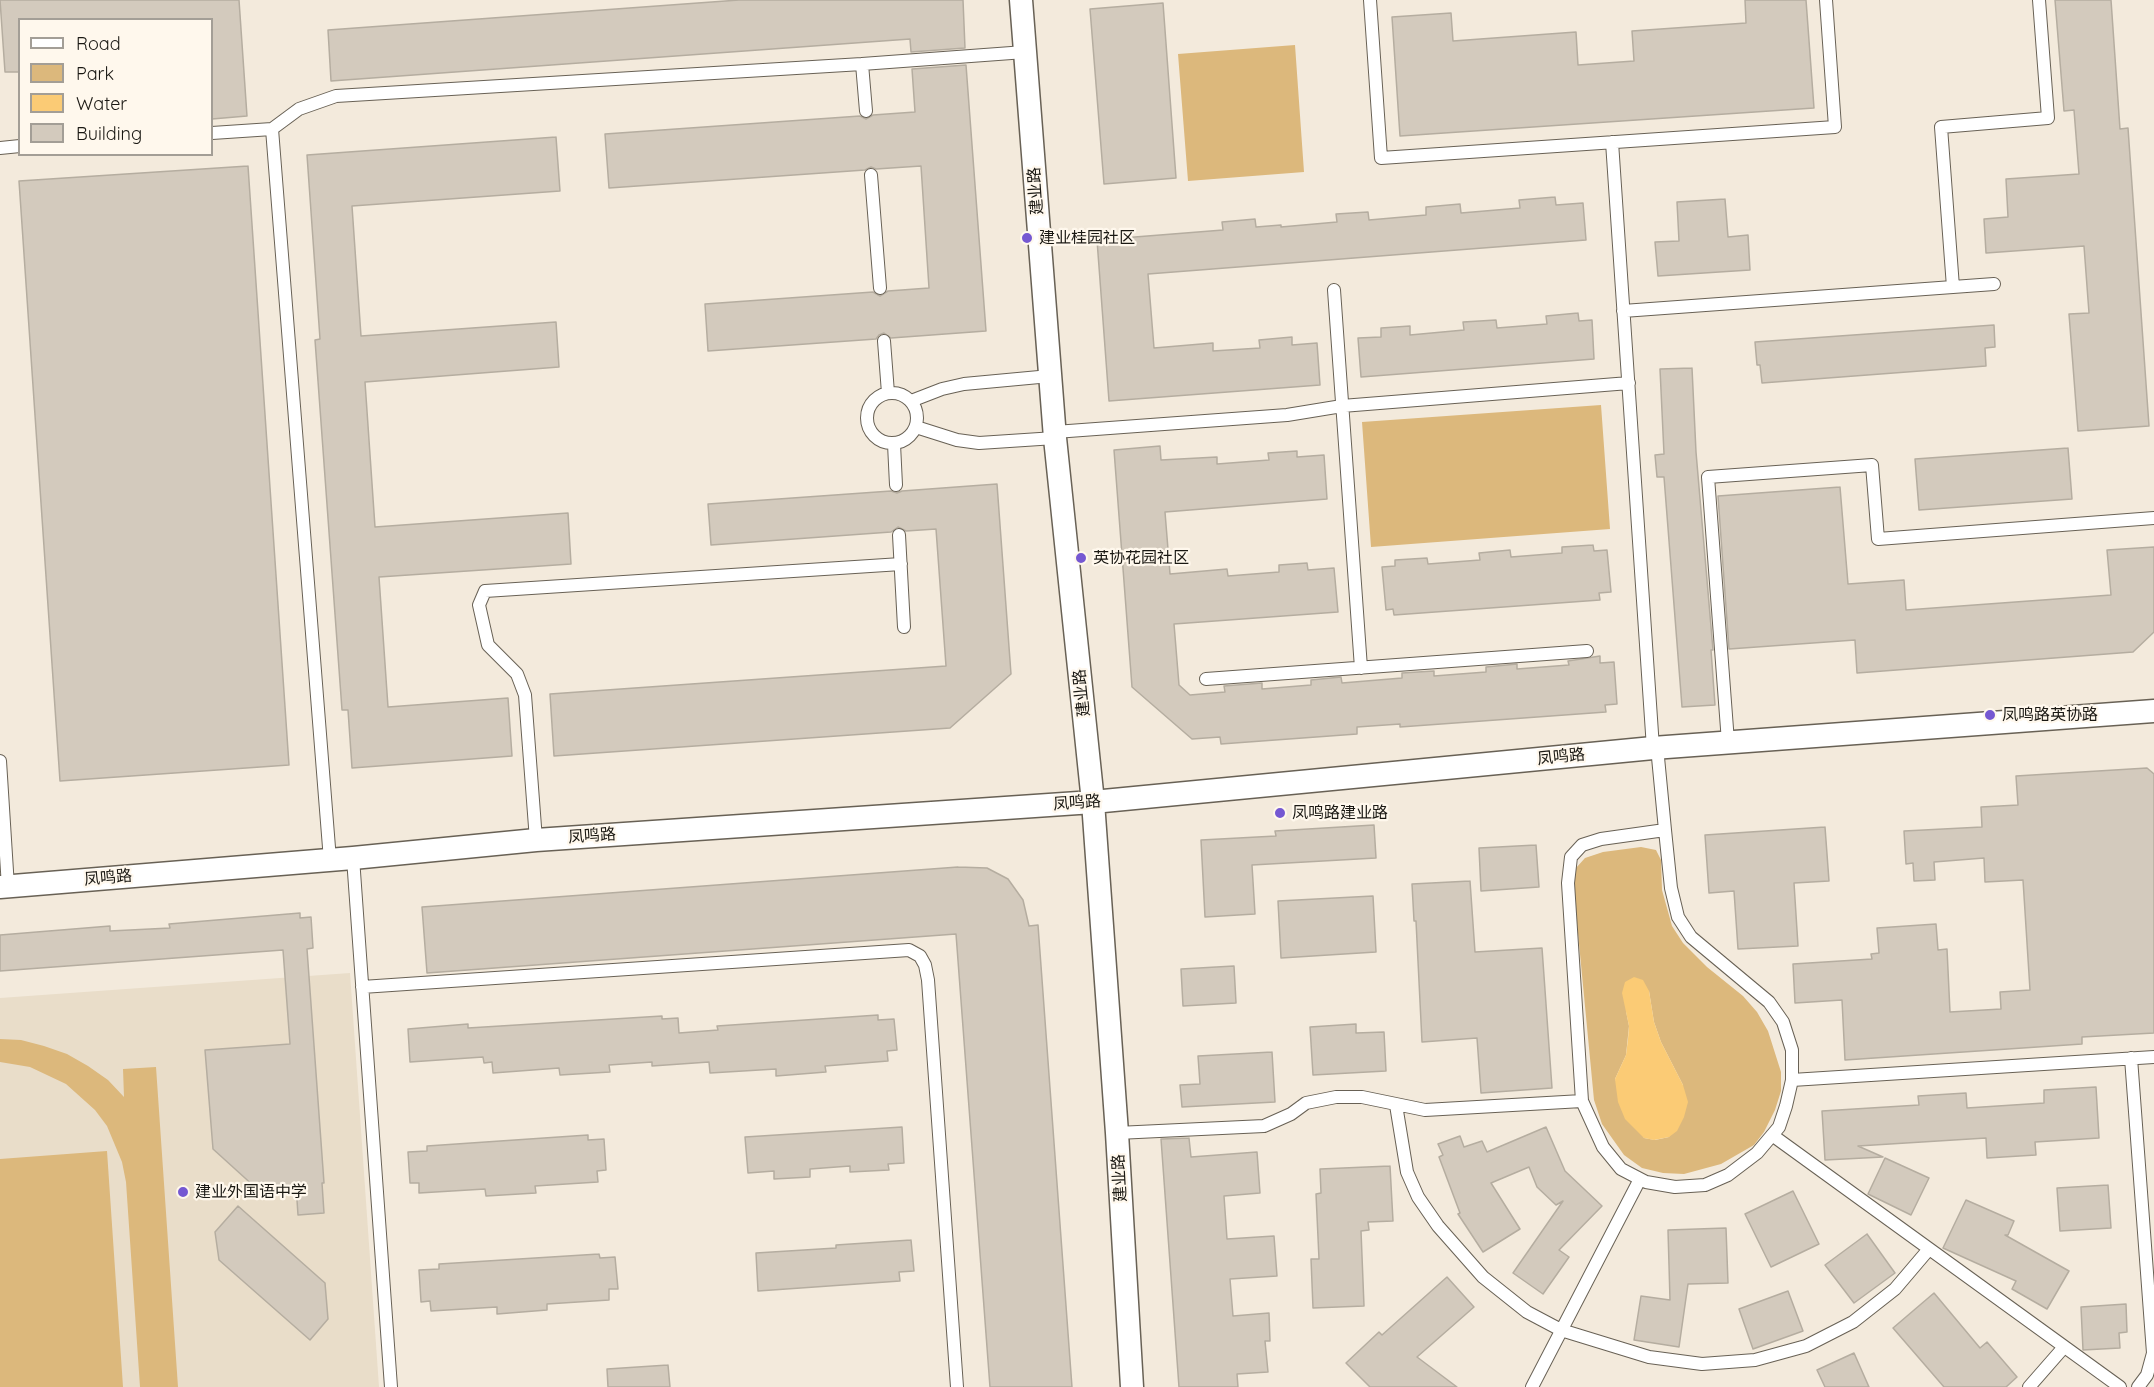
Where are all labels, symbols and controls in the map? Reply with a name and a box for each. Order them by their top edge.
legend [18,18,213,156]
text: Road [76,32,121,55]
text: Park [76,62,114,85]
text: Water [76,92,127,115]
text: Building [76,122,142,145]
street label: 建业路 [1025,166,1047,216]
place label: 建业桂园社区 [1039,228,1135,248]
marker: 建业桂园社区 [1020,231,1034,245]
place label: 英协花园社区 [1093,548,1189,568]
marker: 英协花园社区 [1074,551,1088,565]
street label: 建业路 [1070,668,1094,718]
place label: 凤鸣路英协路 [2002,705,2098,725]
marker: 凤鸣路英协路 [1983,708,1997,722]
street label: 凤鸣路 [1536,745,1586,769]
street label: 凤鸣路 [1052,792,1102,814]
place label: 凤鸣路建业路 [1292,803,1388,823]
marker: 凤鸣路建业路 [1273,806,1287,820]
street label: 凤鸣路 [567,825,617,847]
street label: 凤鸣路 [83,866,133,890]
street label: 建业路 [1109,1154,1131,1202]
place label: 建业外国语中学 [195,1182,307,1202]
marker: 建业外国语中学 [176,1185,190,1199]

